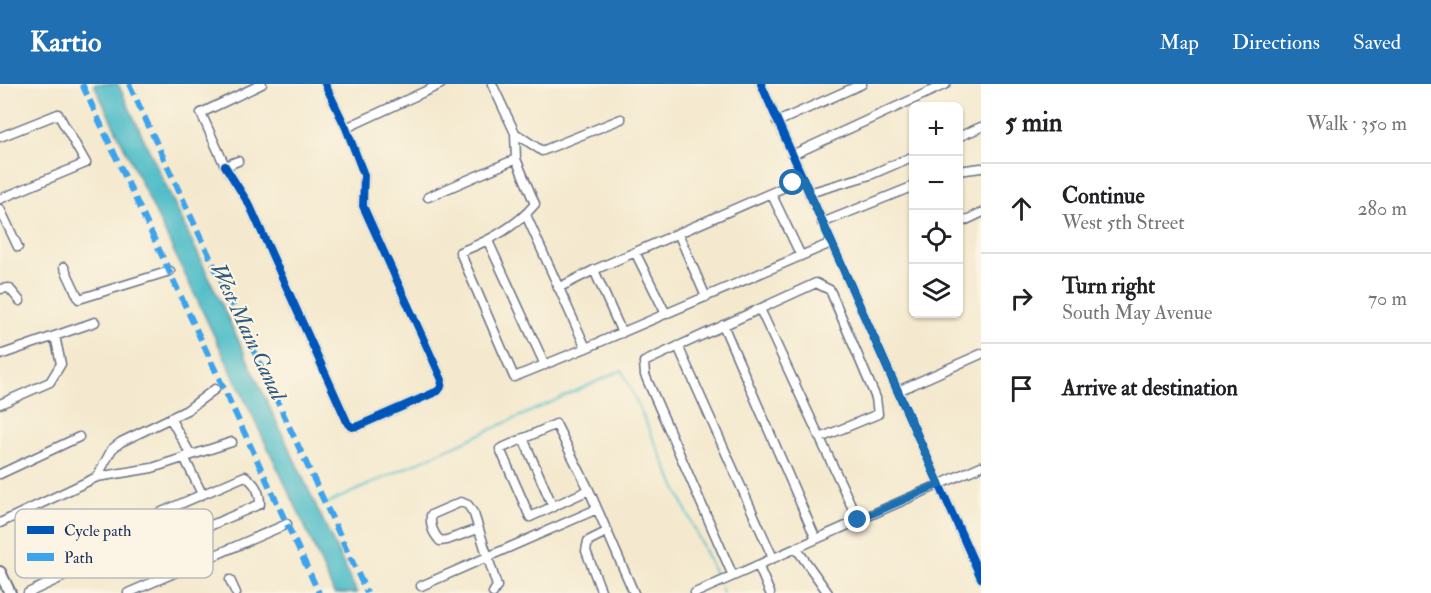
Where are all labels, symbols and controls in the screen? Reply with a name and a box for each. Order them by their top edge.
text: Kartio [30,25,101,60]
text: Map [1159,29,1199,56]
text: Directions [1232,29,1320,56]
text: Saved [1353,29,1401,56]
map controls [909,102,963,318]
button: + [909,102,963,156]
text: 5 min [1005,107,1062,139]
text: Walk · 350 m [1307,111,1407,136]
button: − [909,156,963,210]
route start [779,169,805,195]
text: Continue [1062,182,1145,210]
icon: ahead [1005,192,1038,225]
text: 280 m [1357,196,1407,221]
button: locate [909,210,963,264]
text: West 5th Street [1062,210,1185,235]
water label: West Main Canal [204,258,293,406]
button: layers [909,264,963,318]
text: Turn right [1062,272,1155,300]
icon: right [1005,282,1038,315]
text: 70 m [1368,286,1407,311]
text: South May Avenue [1062,300,1212,325]
icon: arrive [1005,372,1038,405]
text: Arrive at destination [1062,374,1238,402]
route end [844,506,870,532]
legend [15,509,213,578]
text: Cycle path [64,521,132,542]
text: Path [64,548,94,568]

